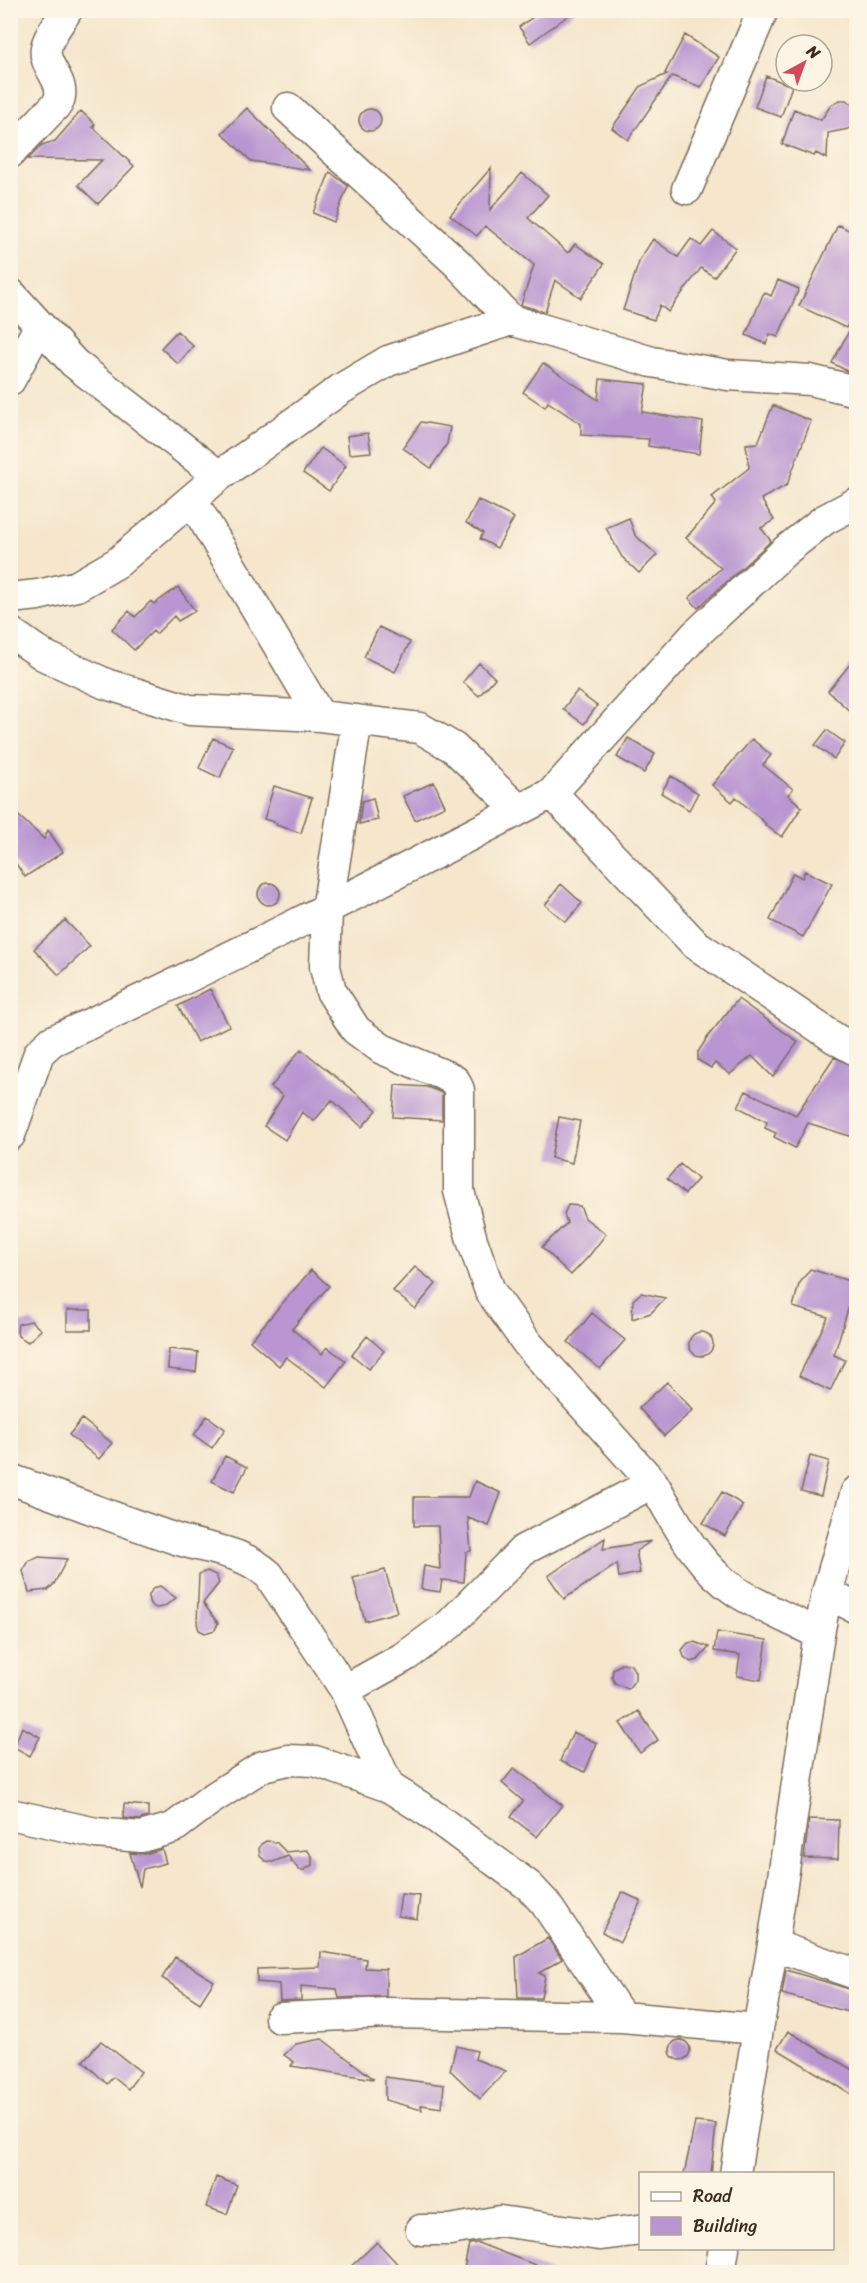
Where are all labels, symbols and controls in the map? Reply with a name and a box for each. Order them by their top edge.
north arrow [774,33,834,93]
text: N [799,37,828,67]
legend [639,2172,834,2250]
text: Road [693,2180,733,2212]
text: Building [693,2210,757,2242]

